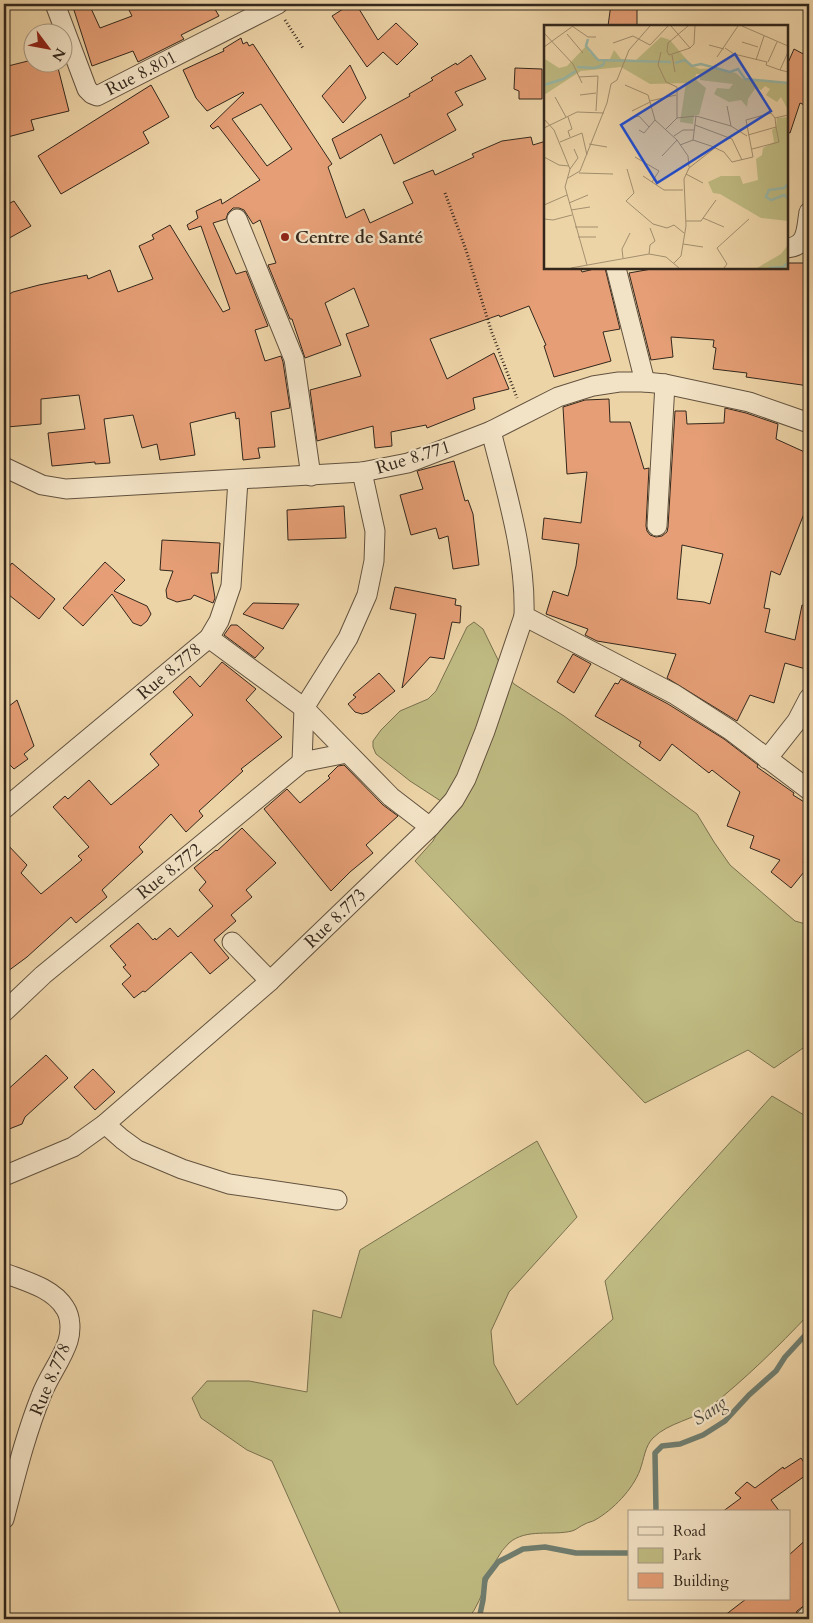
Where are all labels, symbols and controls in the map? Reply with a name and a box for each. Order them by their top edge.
north arrow [22,22,72,72]
inset map [544,25,788,269]
text: N [47,44,70,65]
street label: Rue 8.801 [101,45,181,102]
place label: Centre de Santé [295,225,423,250]
marker: Centre de Santé [279,231,291,243]
street label: Rue 8.771 [373,434,454,481]
street label: Rue 8.778 [132,637,207,706]
street label: Rue 8.772 [132,838,207,905]
street label: Rue 8.773 [299,883,372,954]
street label: Rue 8.778 [24,1339,77,1419]
water label: Sang [687,1389,732,1432]
legend [628,1510,790,1600]
text: Road [673,1521,706,1541]
text: Park [673,1545,702,1565]
text: Building [673,1571,729,1591]

